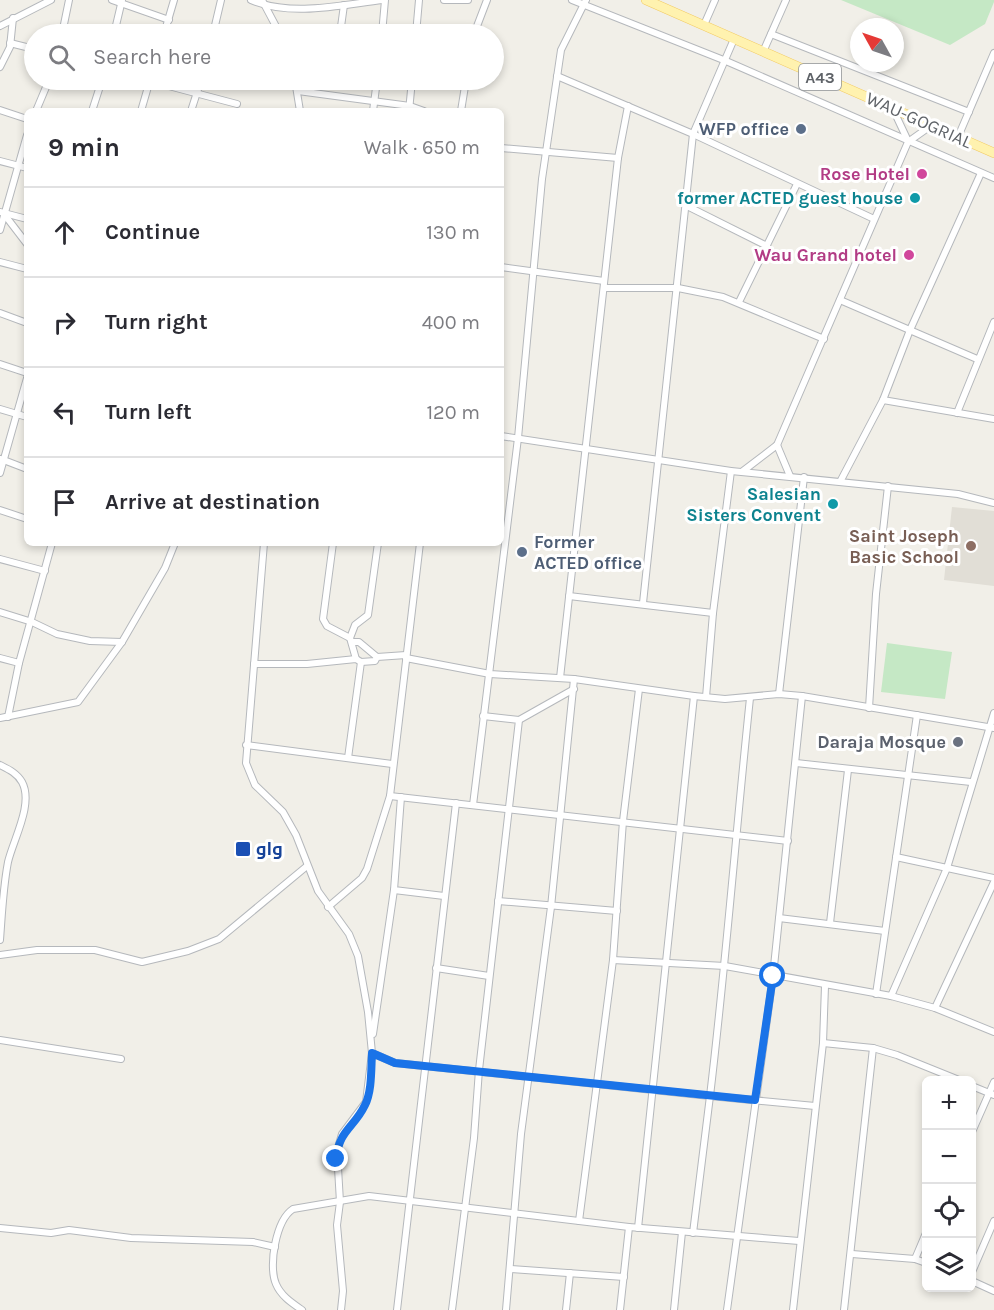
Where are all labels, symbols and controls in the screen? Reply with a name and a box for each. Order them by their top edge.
north arrow [850,18,904,72]
search box [24,24,504,90]
icon: search [45,41,78,74]
text: Search here [93,44,211,70]
road number: A43 [799,64,841,90]
street label: WAU-GOGRIAL [863,87,976,153]
place label: WFP office [699,118,789,140]
marker: WFP office [794,122,808,136]
text: 9 min [48,132,120,163]
text: Walk · 650 m [364,136,480,159]
place label: Rose Hotel [820,163,910,185]
marker: Rose Hotel [915,167,929,181]
place label: former ACTED guest house [677,187,903,209]
marker: former ACTED guest house [908,191,922,205]
icon: ahead [48,216,81,249]
text: Continue [105,219,200,245]
text: 130 m [426,221,480,244]
place label: Wau Grand hotel [754,244,897,266]
marker: Wau Grand hotel [902,248,916,262]
icon: right [48,306,81,339]
text: Turn right [105,309,208,335]
text: 400 m [422,311,480,334]
icon: left [48,396,81,429]
text: Turn left [105,399,192,425]
text: 120 m [426,401,480,424]
place label: Salesian Sisters Convent [686,483,821,526]
icon: arrive [48,486,81,519]
text: Arrive at destination [105,489,320,515]
marker: Salesian Sisters Convent [826,497,840,511]
place label: Saint Joseph Basic School [849,525,959,568]
place label: Former ACTED office [534,531,642,574]
marker: Saint Joseph Basic School [964,539,978,553]
marker: Former ACTED office [515,545,529,559]
place label: Daraja Mosque [817,731,946,753]
marker: Daraja Mosque [951,735,965,749]
place label: واو [256,838,283,860]
marker: واو [234,840,252,858]
route start [759,962,785,988]
map controls [922,1076,976,1292]
button: + [922,1076,976,1130]
button: − [922,1130,976,1184]
route end [322,1145,348,1171]
button: locate [922,1184,976,1238]
button: layers [922,1238,976,1292]

